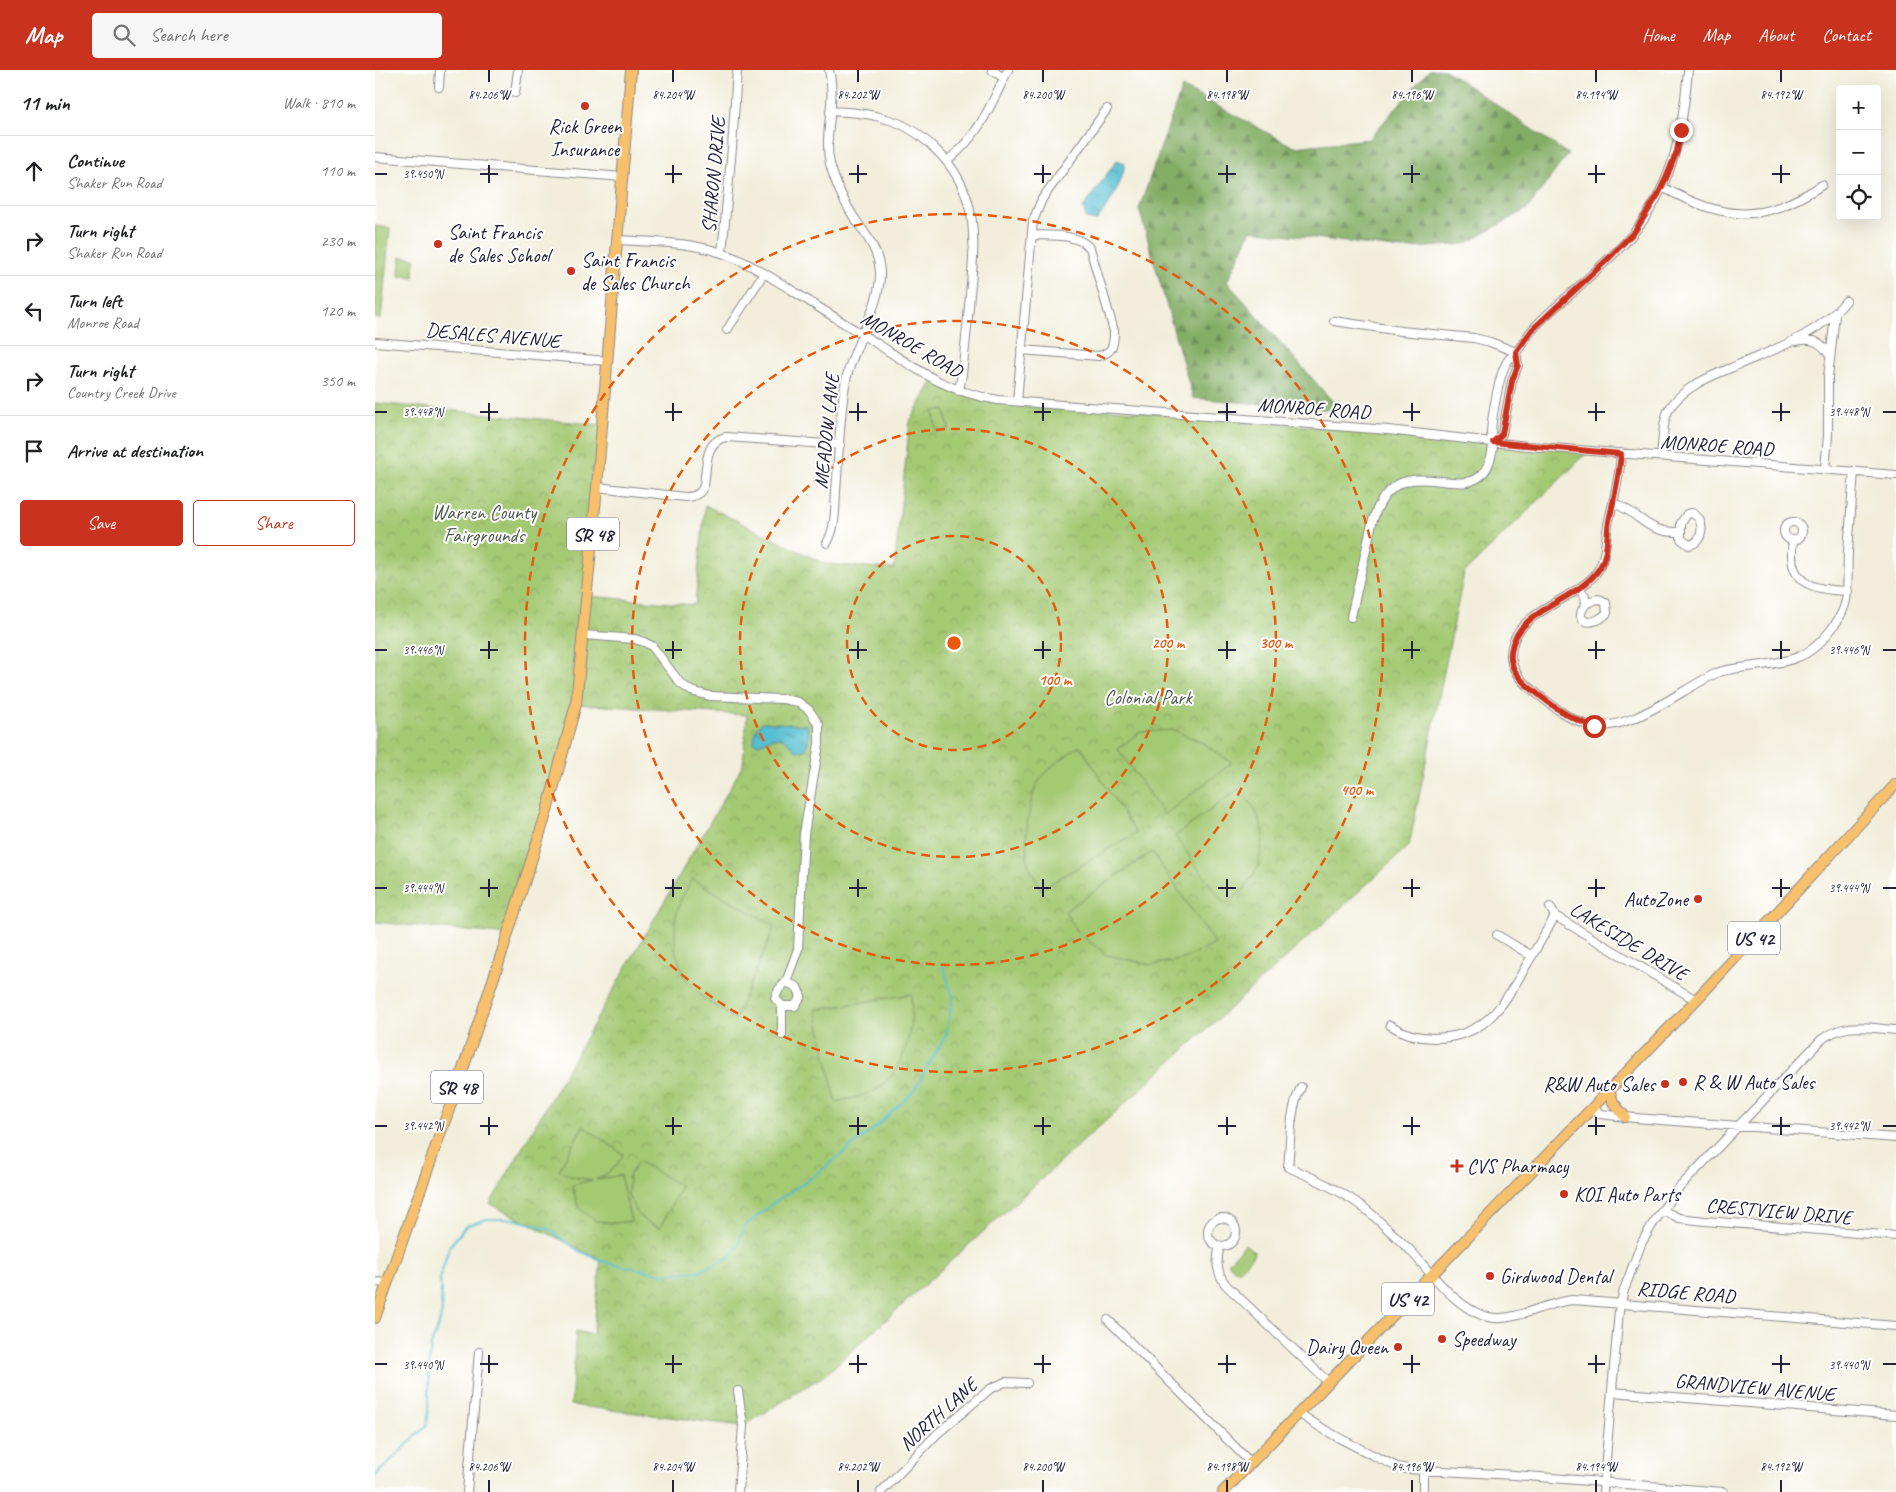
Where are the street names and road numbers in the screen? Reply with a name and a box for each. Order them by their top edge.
street label: SHARON DRIVE [696,114,731,234]
street label: MONROE ROAD [857,305,968,384]
street label: DESALES AVENUE [425,317,563,354]
street label: MEADOW LANE [808,369,845,490]
street label: MONROE ROAD [1257,392,1372,425]
street label: MONROE ROAD [1660,429,1775,462]
road number: SR 48 [567,518,619,550]
street label: LAKESIDE DRIVE [1565,897,1695,988]
road number: US 42 [1728,921,1780,954]
road number: SR 48 [431,1070,483,1104]
street label: CRESTVIEW DRIVE [1705,1193,1856,1231]
street label: RIDGE ROAD [1636,1276,1737,1309]
road number: US 42 [1382,1282,1434,1316]
street label: GRANDVIEW AVENUE [1674,1368,1838,1407]
street label: NORTH LANE [894,1371,985,1456]

